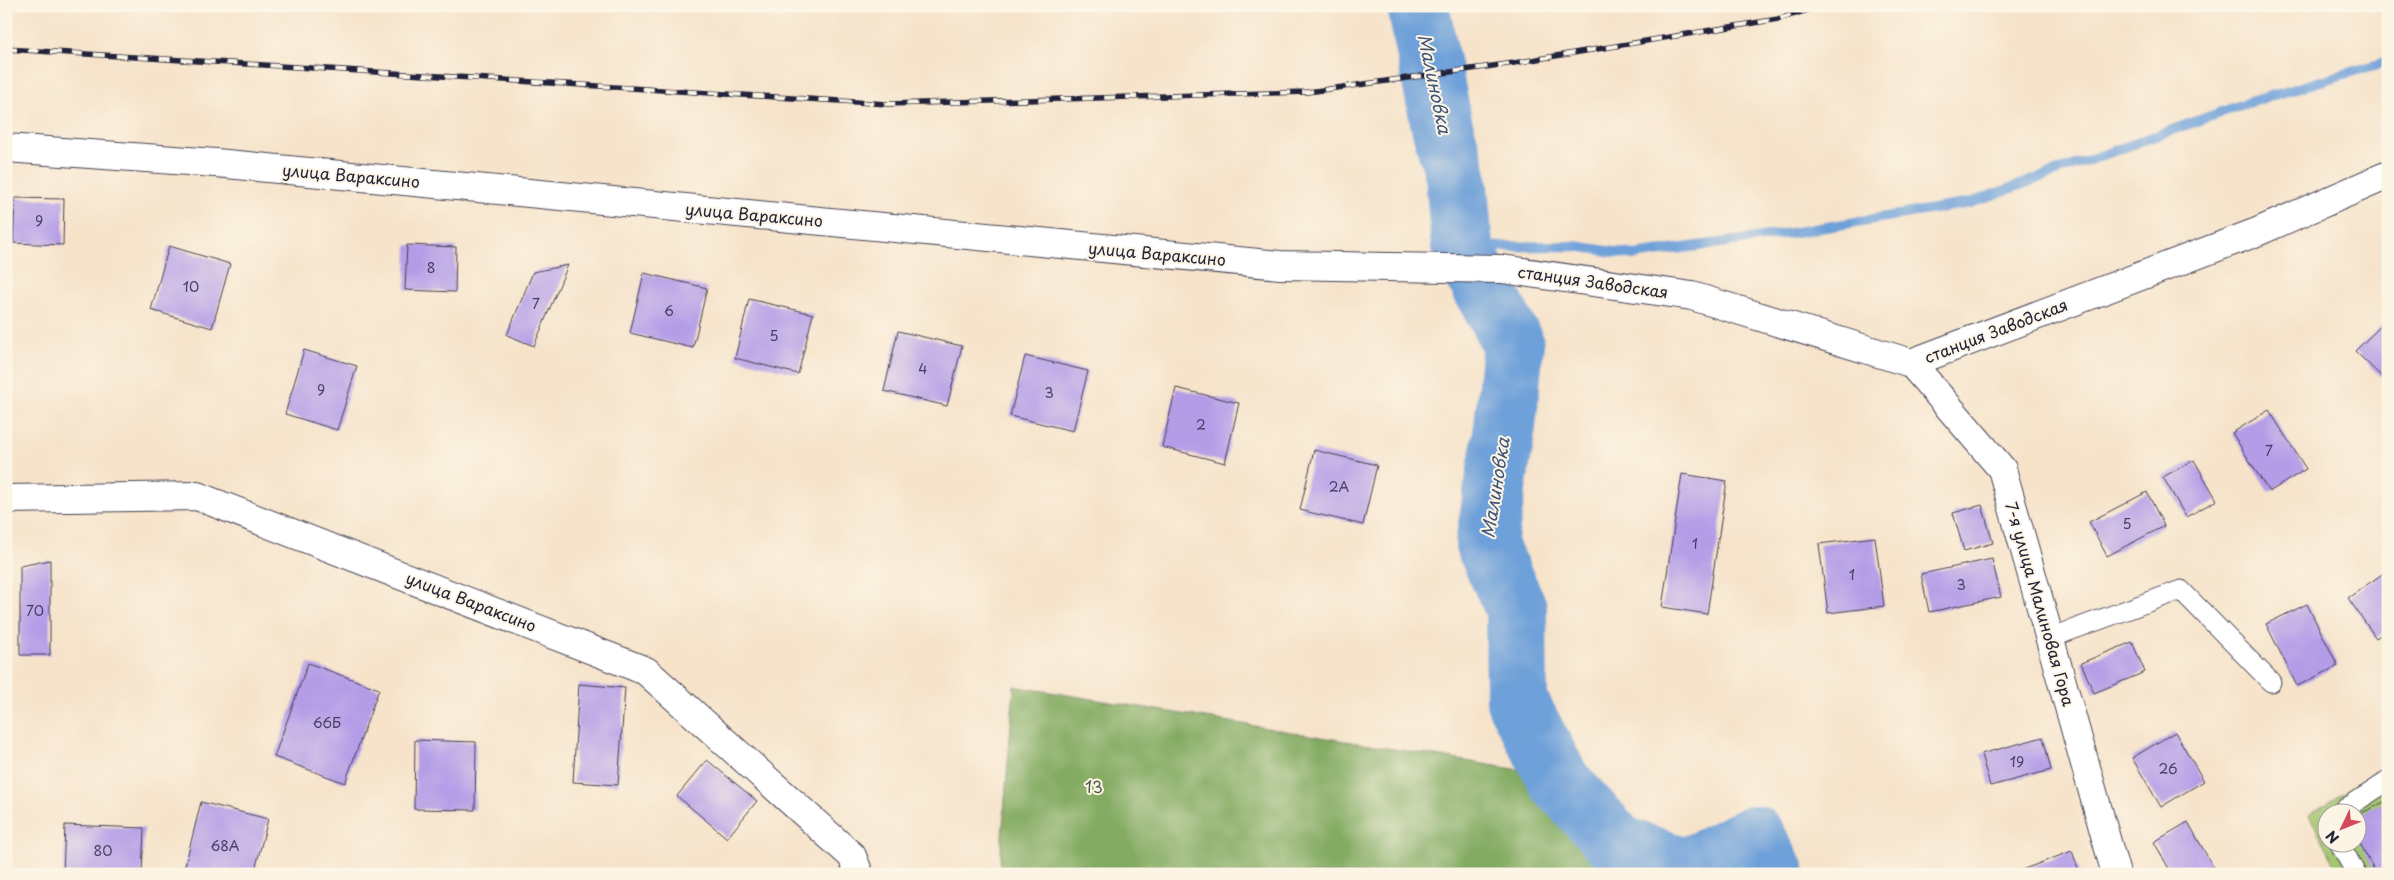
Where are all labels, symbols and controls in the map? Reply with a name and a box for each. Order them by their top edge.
water label: Малиновка [1412,31,1459,137]
street label: улица Вараксино [281,157,421,193]
street label: улица Вараксино [684,196,824,232]
house number: 9 [35,210,43,231]
street label: улица Вараксино [1087,235,1227,271]
house number: 8 [427,257,435,278]
street label: станция Заводская [1516,259,1670,303]
house number: 10 [183,276,199,297]
street label: станция Заводская [1921,292,2071,368]
house number: 7 [532,293,540,314]
house number: 6 [664,300,674,321]
house number: 5 [769,325,779,346]
house number: 4 [918,358,928,379]
house number: 9 [317,379,325,400]
house number: 3 [1044,382,1054,403]
house number: 2 [1196,414,1206,435]
water label: Малиновка [1473,435,1516,540]
house number: 7 [2265,440,2273,461]
house number: 2А [1329,476,1350,497]
street label: 7-я улица Малиновая Гора [2000,499,2082,709]
house number: 5 [2122,513,2132,534]
house number: 1 [1692,533,1698,554]
house number: 1 [1849,564,1855,585]
street label: улица Вараксино [403,565,540,637]
house number: 3 [1956,574,1966,595]
house number: 70 [26,600,44,621]
house number: 66Б [313,712,341,733]
house number: 19 [2010,751,2024,772]
house number: 26 [2158,758,2178,779]
park label: 13 [1085,774,1103,798]
north arrow [2316,802,2366,852]
text: N [2321,826,2344,848]
house number: 68А [210,835,240,856]
house number: 80 [94,840,112,861]

